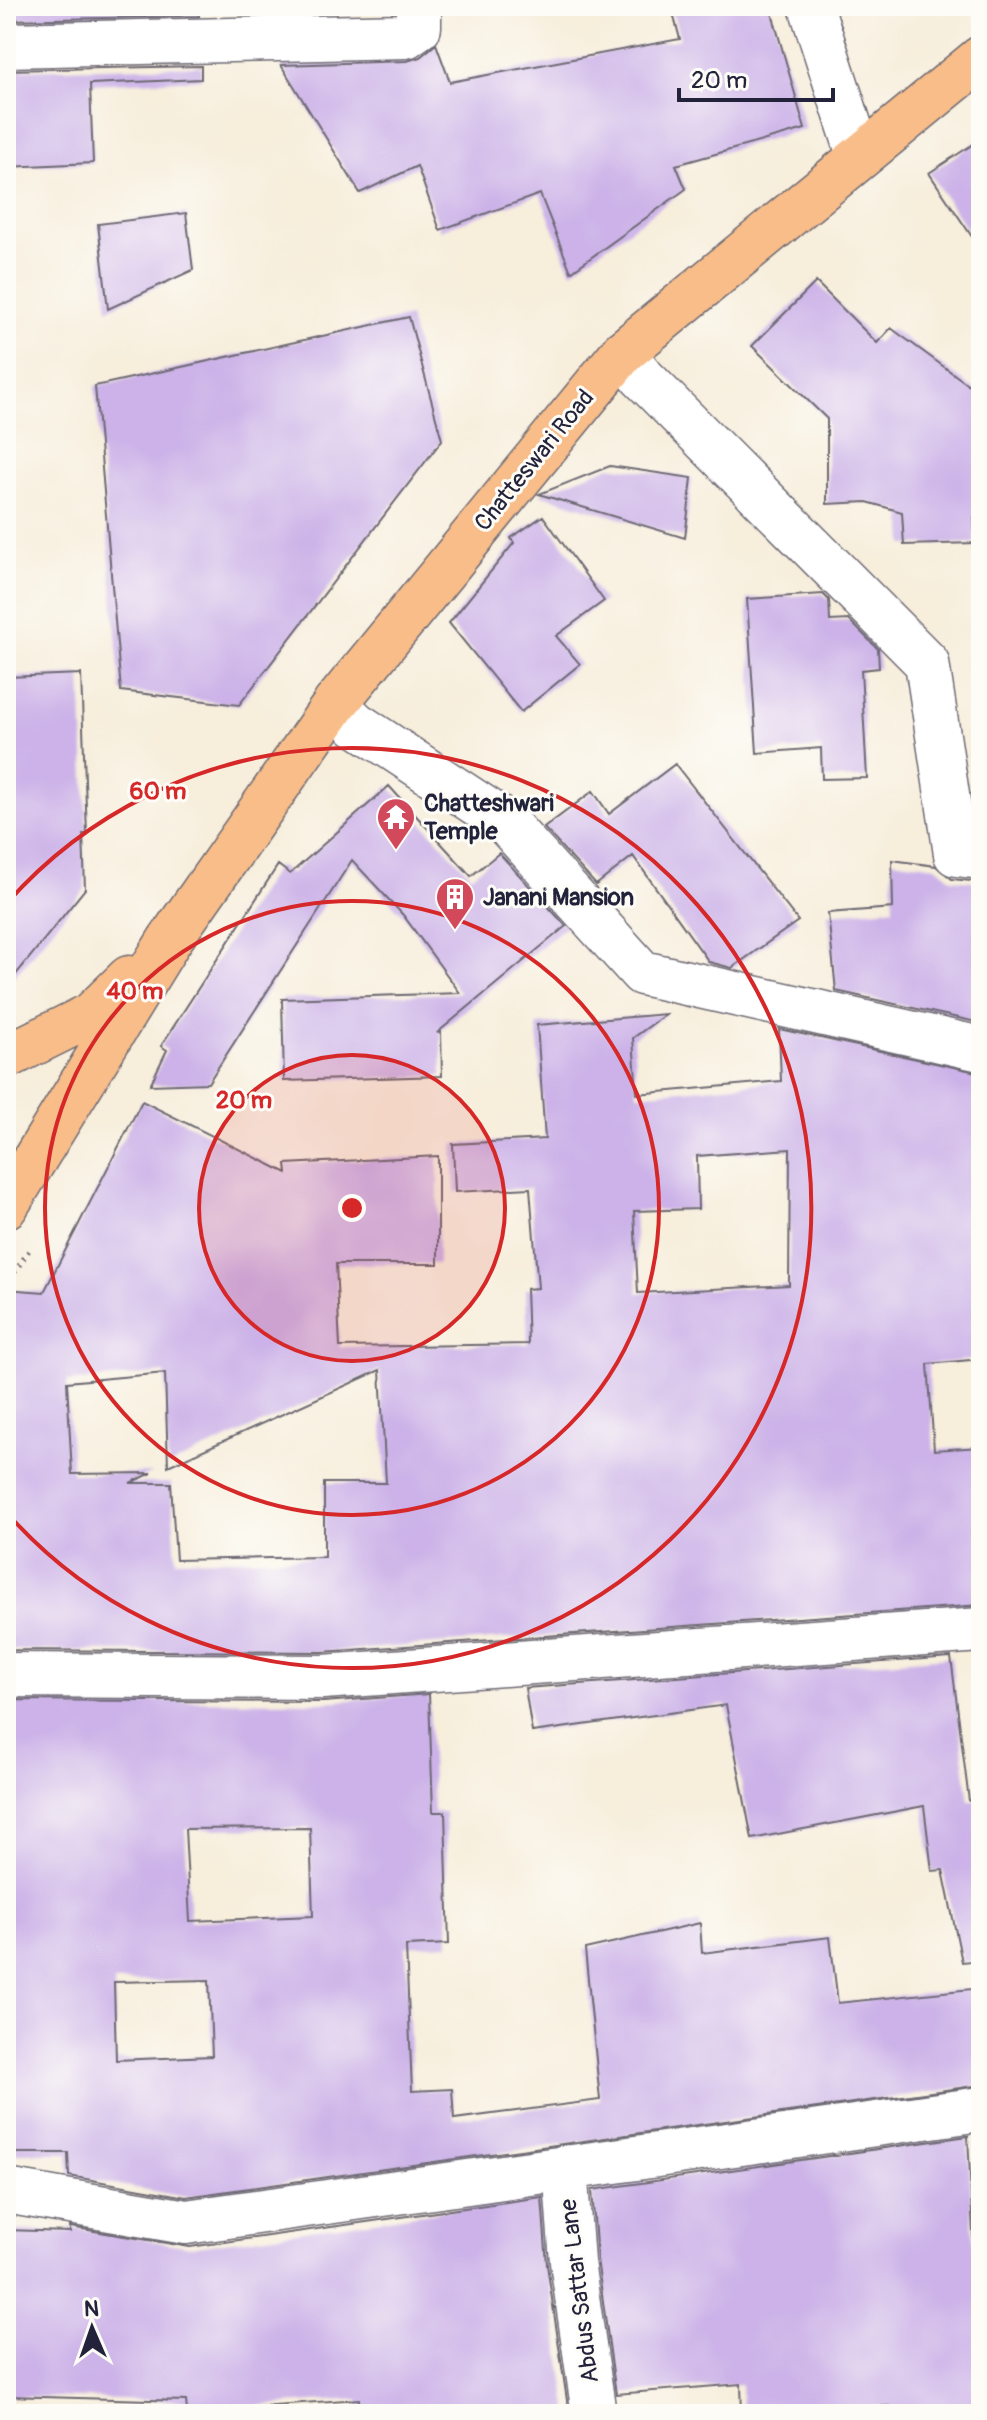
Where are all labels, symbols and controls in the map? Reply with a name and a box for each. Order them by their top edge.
scale bar [679,52,833,102]
text: 20 m [691,66,747,95]
street label: Chatteswari Road [469,384,600,537]
text: 60 m [130,777,186,806]
place label: Chatteshwari Temple [423,789,554,846]
temple icon: Chatteshwari Temple [375,796,417,851]
building icon: Janani Mansion [434,876,476,931]
place label: Janani Mansion [483,883,634,912]
text: 40 m [107,977,163,1006]
text: 20 m [216,1086,272,1115]
centre of rings [338,1194,366,1222]
street label: Abdus Sattar Lane [554,2197,605,2385]
north arrow [52,2288,132,2368]
text: N [83,2295,99,2323]

